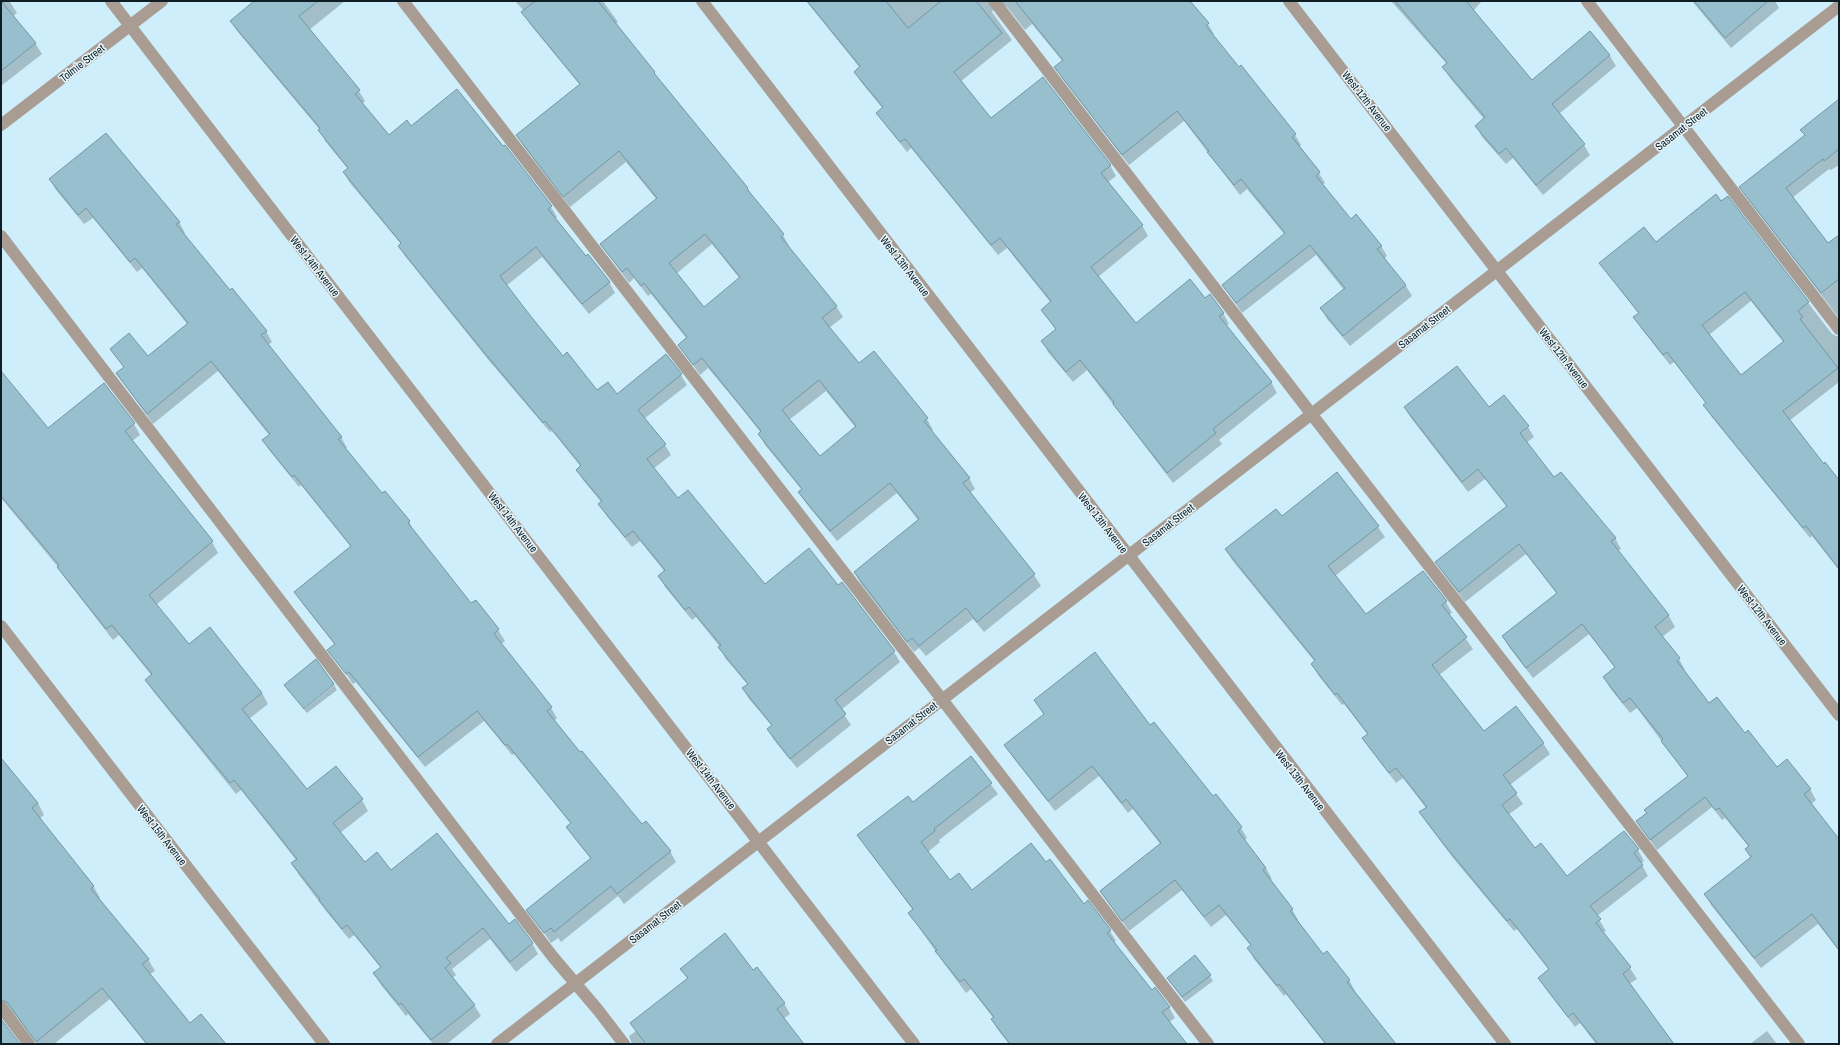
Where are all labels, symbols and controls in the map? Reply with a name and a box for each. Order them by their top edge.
street label: Tolmie Street [57,41,108,85]
street label: West 12th Avenue [1339,68,1395,134]
street label: Sasamat Street [1652,104,1710,154]
street label: West 14th Avenue [287,233,343,299]
street label: West 13th Avenue [877,233,933,299]
street label: Sasamat Street [1395,302,1453,352]
street label: West 12th Avenue [1536,325,1592,391]
street label: West 14th Avenue [485,489,541,555]
street label: West 13th Avenue [1075,490,1131,556]
street label: Sasamat Street [1139,500,1197,550]
street label: West 12th Avenue [1734,582,1790,648]
street label: Sasamat Street [882,698,940,748]
street label: West 14th Avenue [683,746,739,812]
street label: West 13th Avenue [1272,747,1328,813]
street label: West 15th Avenue [134,802,190,868]
street label: Sasamat Street [626,897,684,947]

